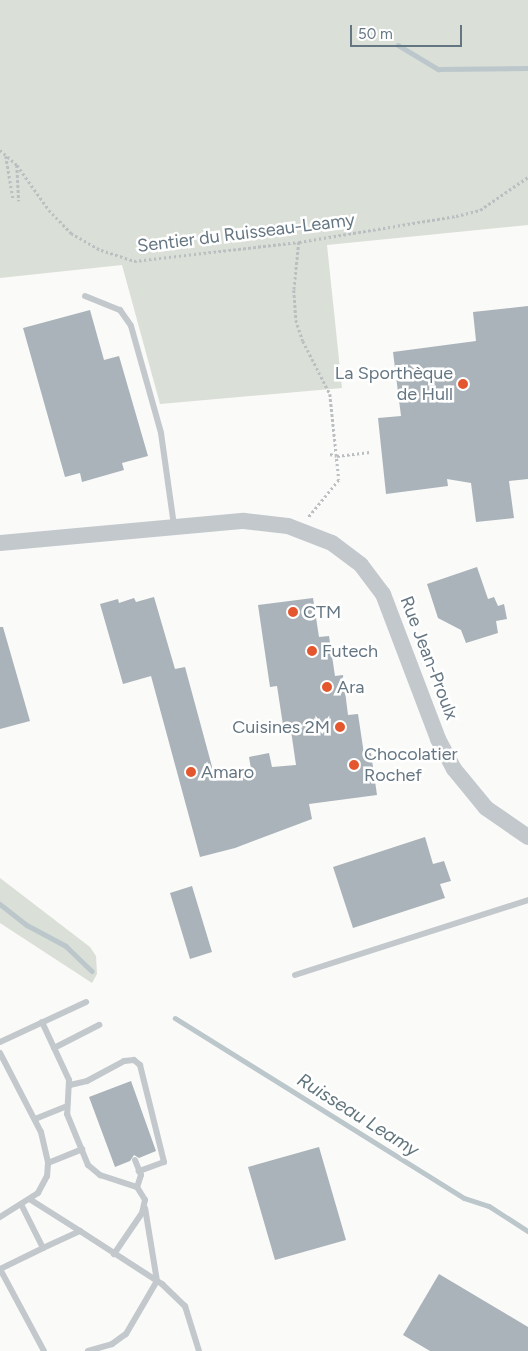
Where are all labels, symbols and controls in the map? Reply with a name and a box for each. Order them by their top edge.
scale bar [353,15,466,47]
text: 50 m [358,25,393,43]
street label: Sentier du Ruisseau-Leamy [136,209,356,257]
place label: La Sporthèque de Hull [335,363,453,406]
marker: La Sporthèque de Hull [457,378,469,390]
street label: Rue Jean-Proulx [395,593,463,723]
place label: CTM [303,601,341,623]
marker: CTM [287,606,299,618]
place label: Futech [322,640,378,662]
marker: Futech [306,645,318,657]
place label: Ara [337,676,364,698]
marker: Ara [321,681,333,693]
place label: Cuisines 2M [232,716,330,738]
marker: Cuisines 2M [334,721,346,733]
place label: Chocolatier Rochef [364,744,458,786]
marker: Chocolatier Rochef [348,759,360,771]
place label: Amaro [201,761,254,783]
marker: Amaro [185,766,197,778]
water label: Ruisseau Leamy [293,1068,423,1162]

